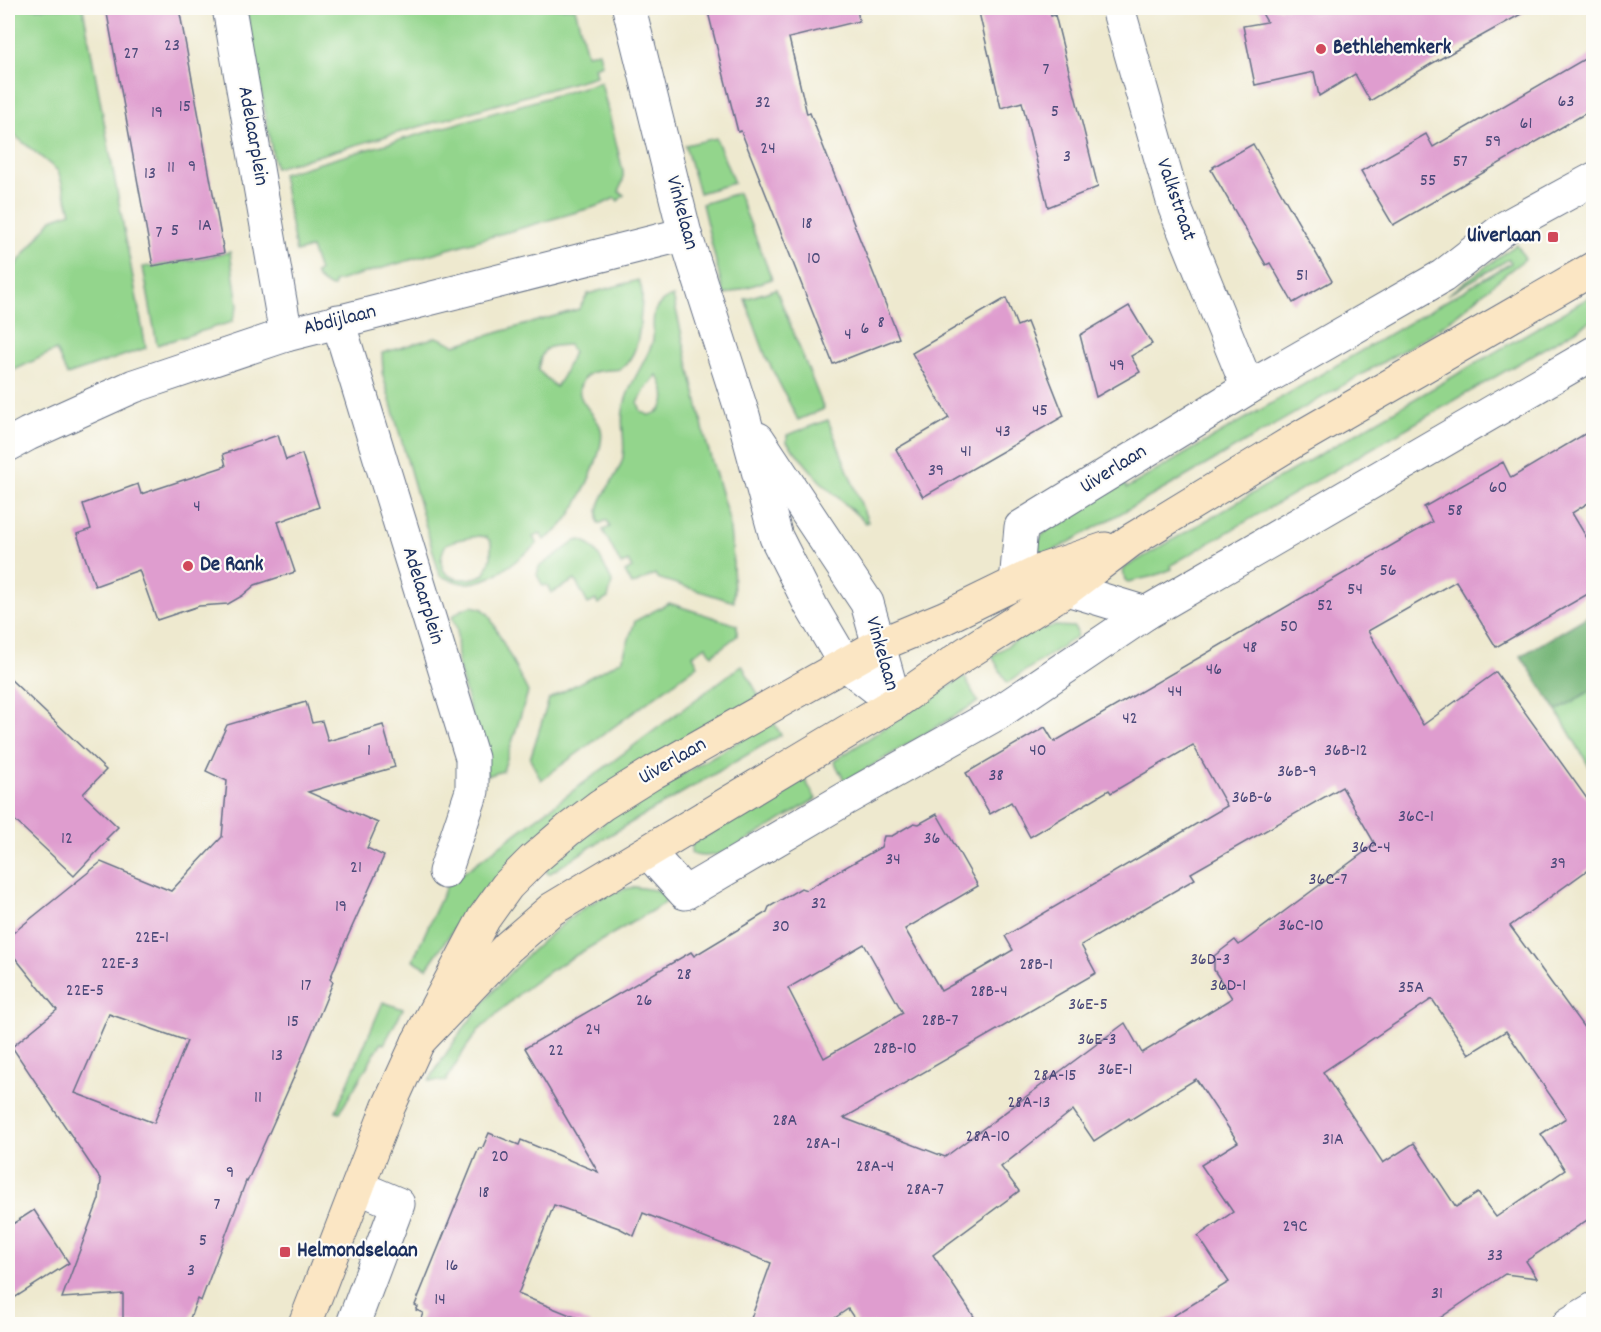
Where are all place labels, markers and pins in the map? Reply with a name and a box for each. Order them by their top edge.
place label: Bethlehemkerk [1333,34,1452,64]
marker: Bethlehemkerk [1314,42,1328,56]
place label: Uiverlaan [1467,222,1541,252]
marker: Uiverlaan [1546,230,1560,244]
place label: De Rank [200,551,264,581]
marker: De Rank [181,559,195,573]
place label: Helmondselaan [297,1237,418,1267]
marker: Helmondselaan [278,1245,292,1259]

